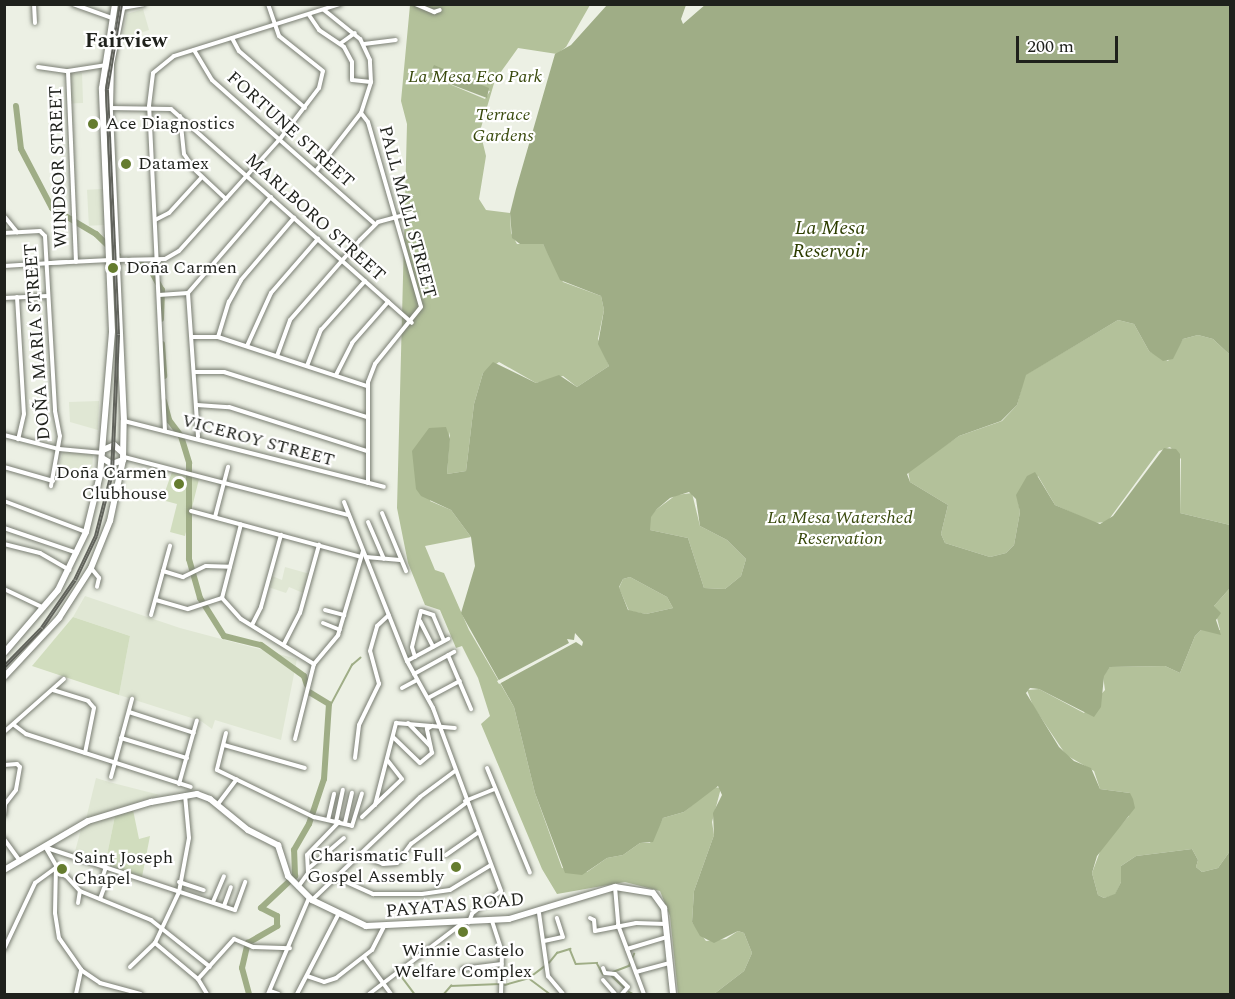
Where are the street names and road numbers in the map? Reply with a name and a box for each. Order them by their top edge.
street label: FORTUNE STREET [222,67,358,193]
street label: WINDSOR STREET [45,85,73,249]
street label: PALL MALL STREET [374,123,440,301]
street label: MARLBORO STREET [241,150,389,286]
street label: DOÑA MARIA STREET [20,243,56,441]
street label: VICEROY STREET [179,410,337,472]
street label: PAYATAS ROAD [385,889,525,923]

